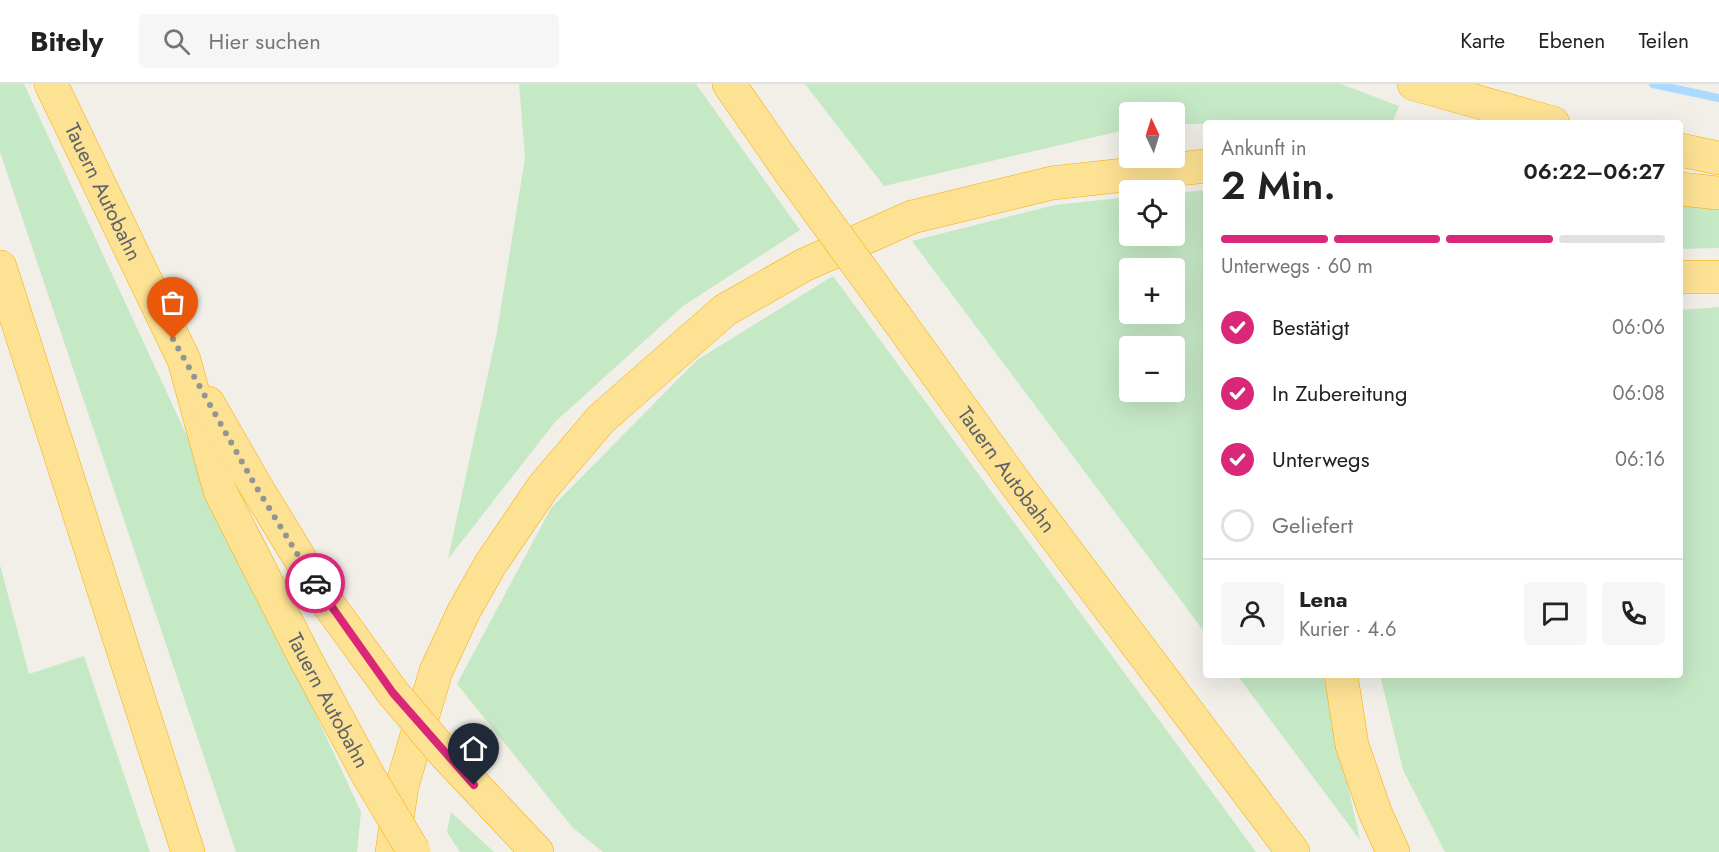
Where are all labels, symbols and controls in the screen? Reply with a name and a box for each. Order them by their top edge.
search box [139,14,559,68]
text: Bitely [30,21,103,62]
icon: search [160,25,193,58]
text: Hier suchen [208,25,321,57]
text: Karte [1460,26,1505,56]
text: Ebenen [1538,26,1605,56]
text: Teilen [1638,26,1689,56]
north arrow [1119,102,1185,168]
map controls [1119,102,1185,402]
street label: Tauern Autobahn [57,118,149,266]
text: Ankunft in [1221,134,1307,163]
text: 06:22–06:27 [1523,155,1665,187]
text: 2 Min. [1221,157,1336,214]
button: locate [1119,180,1185,246]
text: Unterwegs · 60 m [1221,252,1373,281]
button: + [1119,258,1185,324]
pin [147,277,198,339]
icon: bag [156,286,189,319]
icon: check [1221,311,1254,344]
text: Bestätigt [1272,311,1349,343]
text: 06:06 [1612,313,1665,342]
button: − [1119,336,1185,402]
icon: check [1221,377,1254,410]
text: In Zubereitung [1272,377,1407,409]
text: 06:08 [1613,379,1665,408]
street label: Tauern Autobahn [950,401,1063,539]
icon: check [1221,443,1254,476]
text: Unterwegs [1272,443,1370,475]
text: 06:16 [1615,445,1665,474]
text: Geliefert [1272,509,1353,541]
courier [285,553,345,613]
icon: car [299,567,332,600]
button: person [1221,582,1284,645]
button: chat [1524,582,1587,645]
button: phone [1602,582,1665,645]
text: Lena [1299,583,1348,615]
text: Kurier · 4.6 [1299,615,1397,644]
street label: Tauern Autobahn [280,628,377,773]
pin [448,723,499,785]
icon: home [457,732,490,765]

